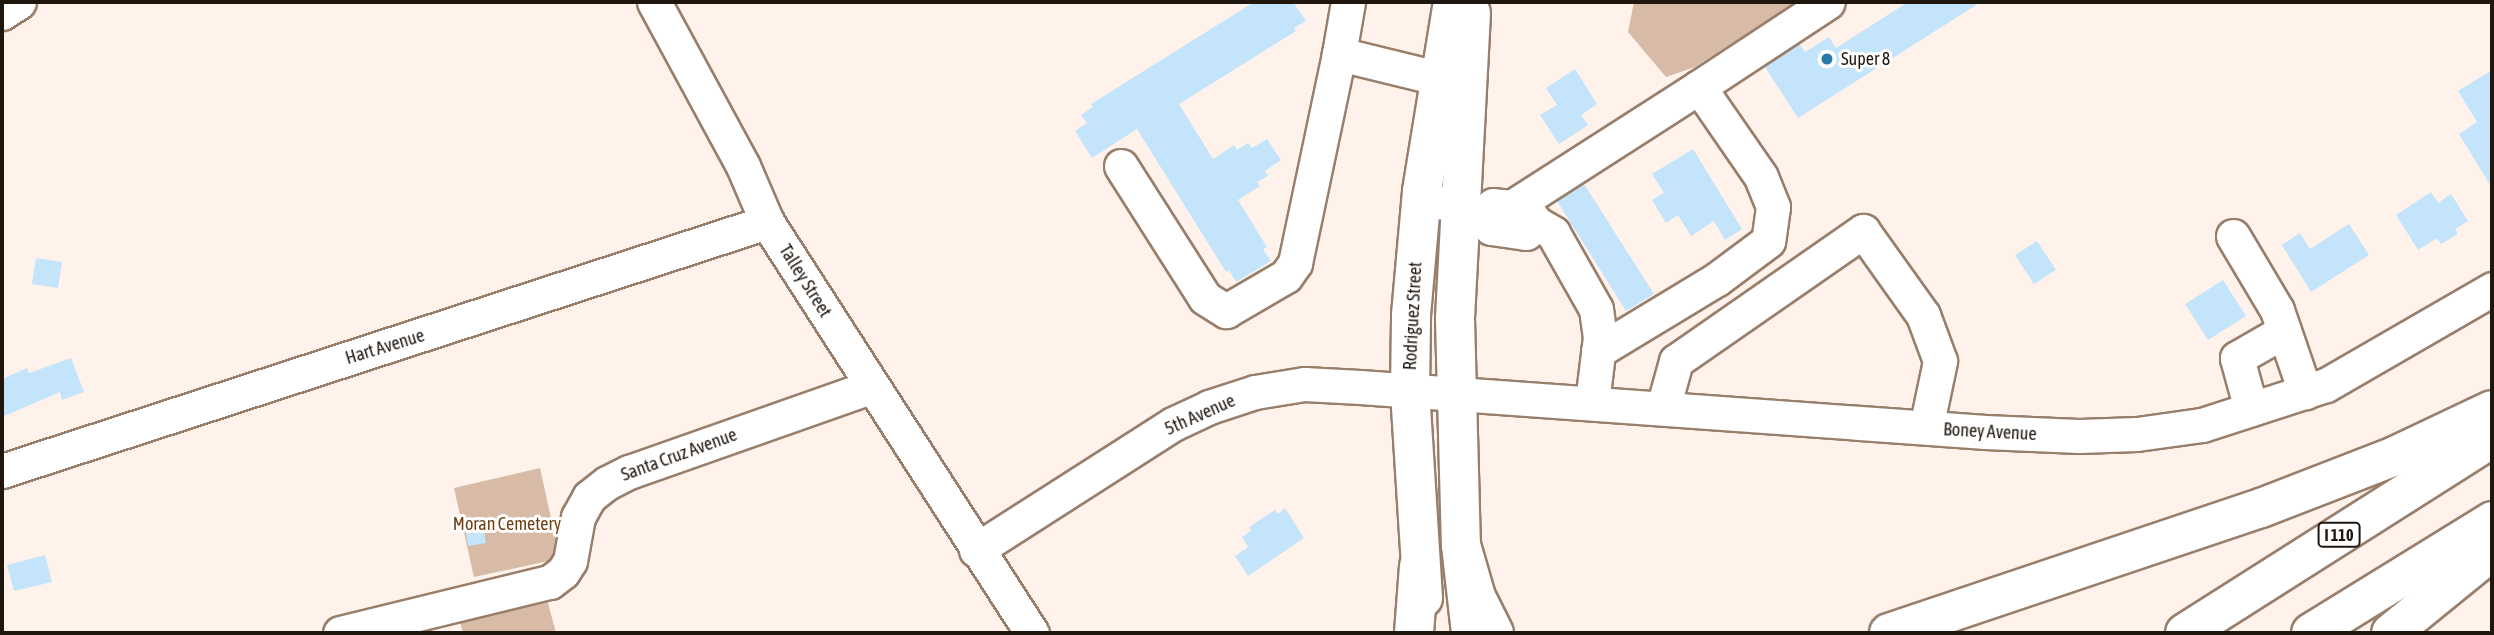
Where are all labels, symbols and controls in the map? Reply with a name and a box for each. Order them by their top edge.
place label: Super 8 [1841,48,1890,70]
marker: Super 8 [1819,51,1835,67]
street label: Talley Street [774,241,836,321]
street label: Rodriguez Street [1399,261,1427,371]
street label: Hart Avenue [343,325,427,369]
street label: 5th Avenue [1162,390,1238,440]
street label: Boney Avenue [1943,419,2037,445]
street label: Santa Cruz Avenue [618,424,740,486]
park label: Moran Cemetery [453,513,561,535]
road number: I 110 [2316,522,2362,548]

